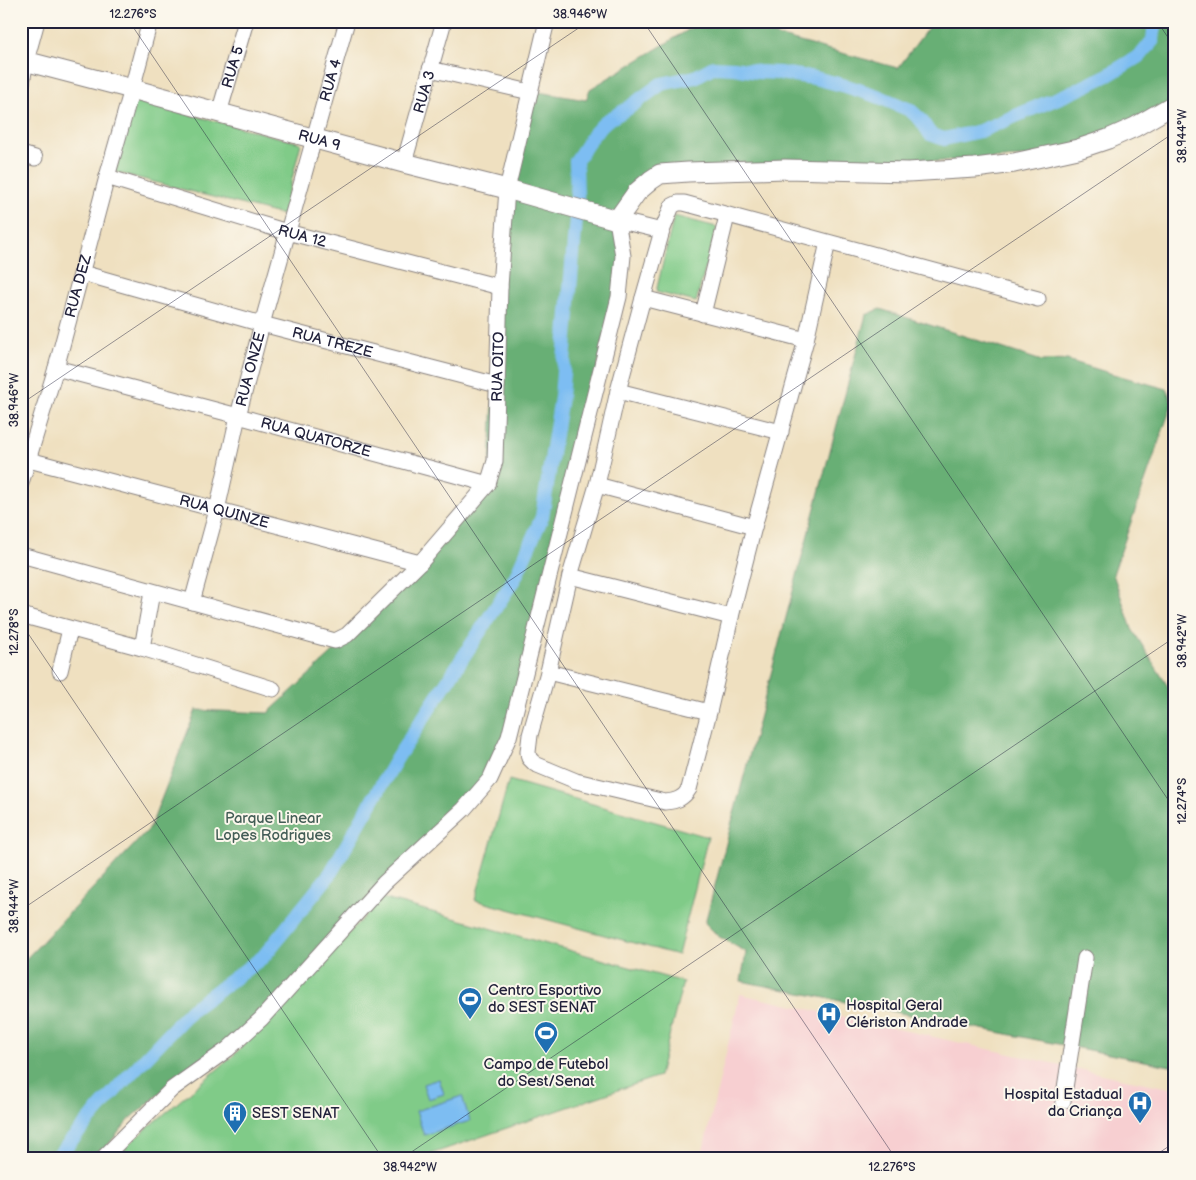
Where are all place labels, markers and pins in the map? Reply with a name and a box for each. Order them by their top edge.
place label: Centro Esportivo do SEST SENAT [488,981,602,1017]
sports icon: Centro Esportivo do SEST SENAT [457,986,483,1020]
place label: Hospital Geral Clériston Andrade [846,996,968,1032]
hospital icon: Hospital Geral Clériston Andrade [816,1001,842,1035]
sports icon: Campo de Futebol do Sest/Senat [533,1020,559,1054]
place label: Campo de Futebol do Sest/Senat [484,1055,608,1091]
place label: Hospital Estadual da Criança [1004,1085,1122,1121]
hospital icon: Hospital Estadual da Criança [1127,1090,1153,1124]
building icon: SEST SENAT [222,1100,248,1134]
place label: SEST SENAT [252,1104,339,1123]

